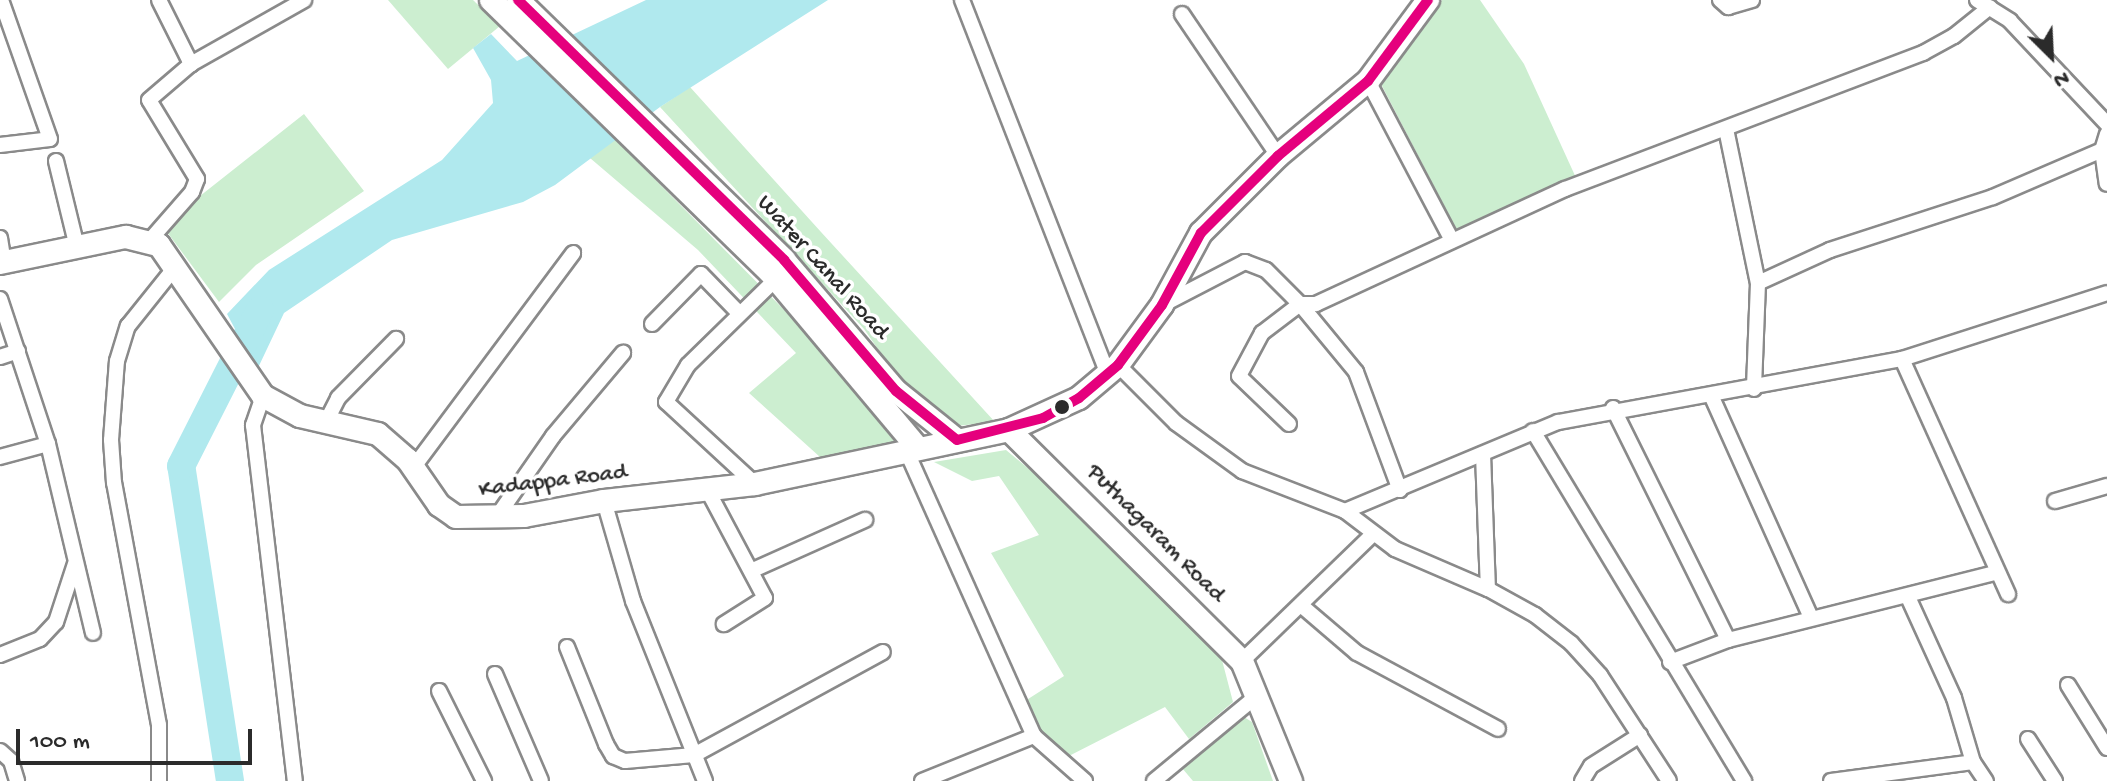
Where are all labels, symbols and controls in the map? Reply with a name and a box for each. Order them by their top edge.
north arrow [2011,16,2091,96]
text: N [2049,63,2073,93]
street label: Water Canal Road [750,190,894,346]
unlabelled marker [1054,399,1070,415]
street label: Kadappa Road [477,459,629,505]
street label: Puthagaram Road [1080,459,1230,609]
scale bar [20,713,256,763]
text: 100 m [30,728,90,757]

